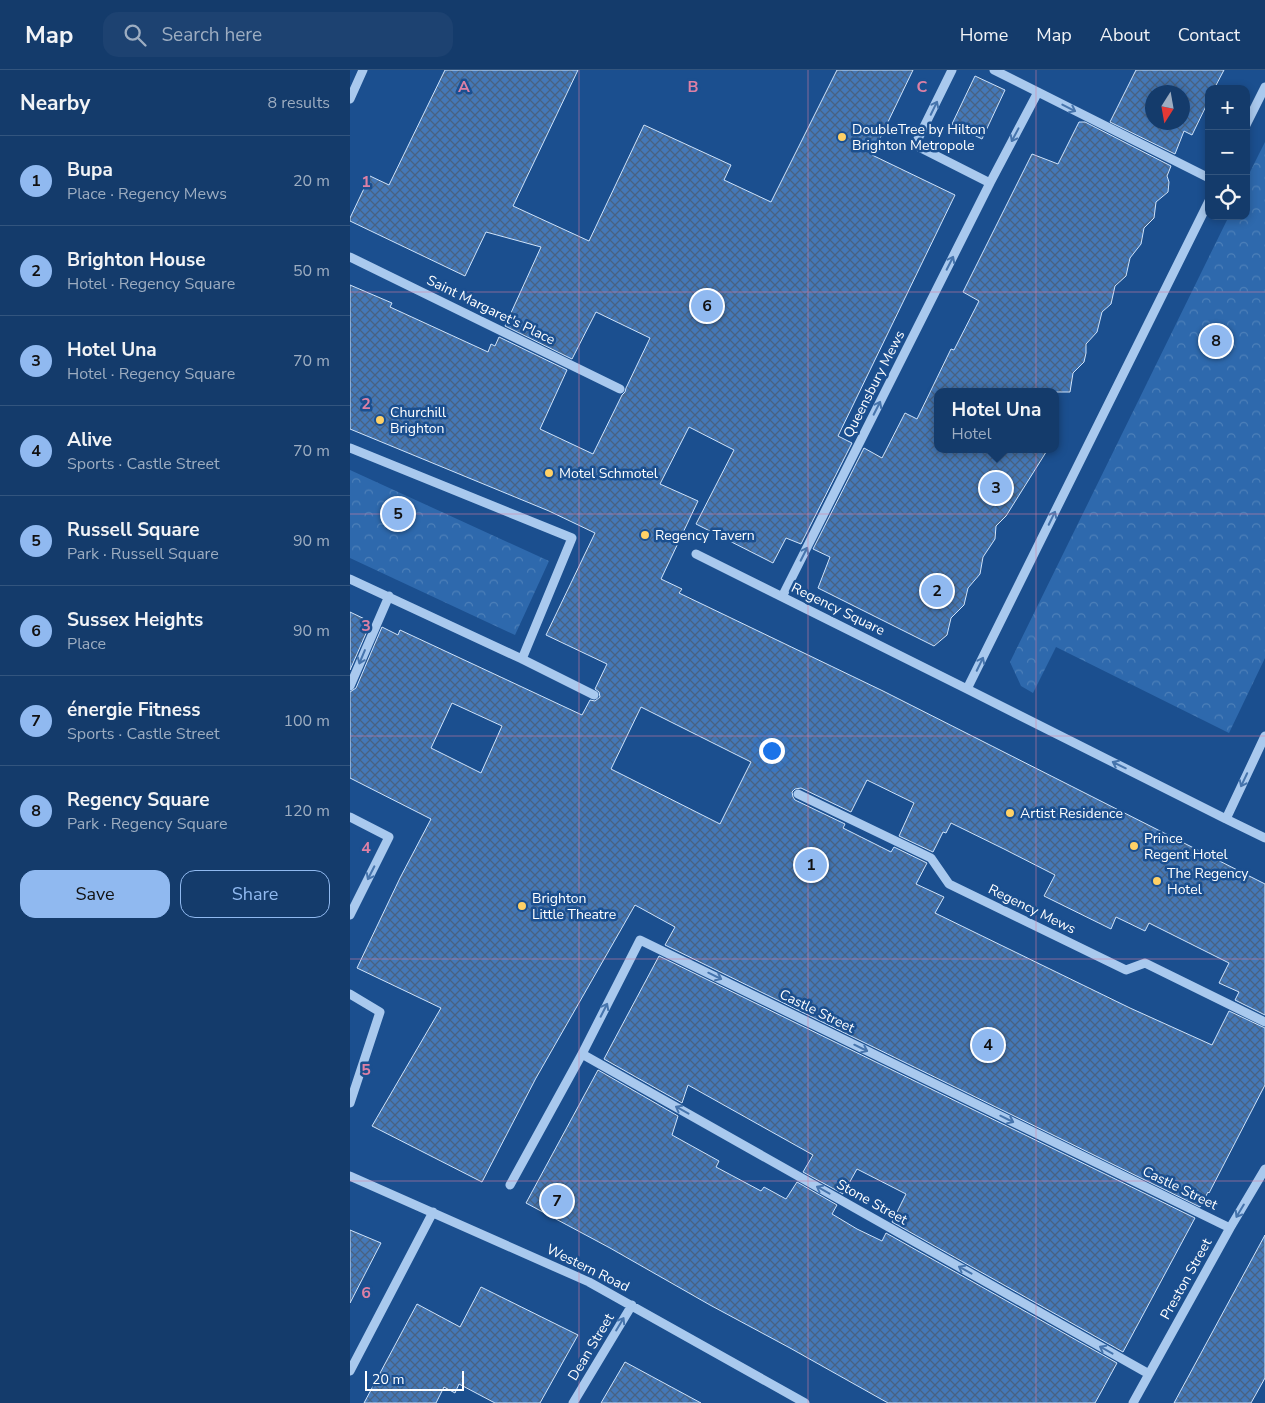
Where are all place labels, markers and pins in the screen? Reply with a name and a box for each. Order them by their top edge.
place label: DoubleTree by Hilton Brighton Metropole [852,120,986,155]
marker: DoubleTree by Hilton Brighton Metropole [836,131,848,143]
pin: 6 [691,287,723,325]
pin: 8 [1200,322,1232,360]
place label: Churchill Brighton [390,403,447,438]
marker: Churchill Brighton [374,414,386,426]
place label: Motel Schmotel [559,464,659,483]
marker: Motel Schmotel [543,467,555,479]
pin: 3 [980,469,1012,507]
pin: 5 [382,495,414,533]
place label: Regency Tavern [655,526,755,545]
marker: Regency Tavern [639,529,651,541]
pin: 2 [921,572,953,610]
place label: Artist Residence [1020,804,1123,823]
marker: Artist Residence [1004,807,1016,819]
place label: Prince Regent Hotel [1144,829,1228,864]
marker: Prince Regent Hotel [1128,840,1140,852]
pin: 1 [795,846,827,884]
place label: The Regency Hotel [1167,864,1249,899]
marker: The Regency Hotel [1151,875,1163,887]
place label: Brighton Little Theatre [532,889,616,924]
marker: Brighton Little Theatre [516,900,528,912]
pin: 4 [972,1026,1004,1064]
pin: 7 [541,1182,573,1220]

